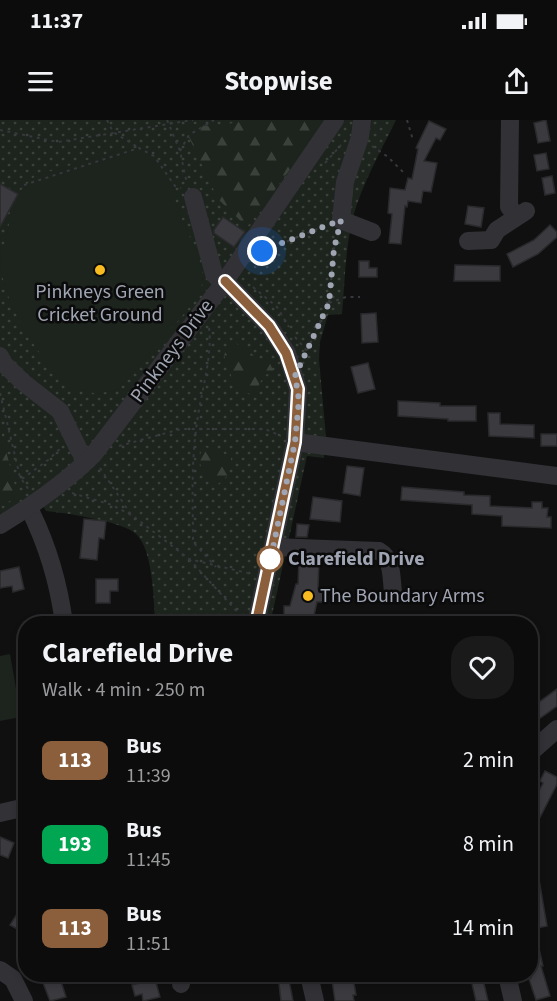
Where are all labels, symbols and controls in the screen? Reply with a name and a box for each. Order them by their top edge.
text: 11:37 [30,5,83,37]
text: Stopwise [224,62,333,101]
icon: menu [24,65,57,98]
icon: share [500,65,533,98]
your location [247,236,277,266]
marker: Pinkneys Green Cricket Ground [93,263,107,277]
place label: Pinkneys Green Cricket Ground [35,278,165,329]
street label: Pinkneys Drive [124,293,220,409]
place label: Clarefield Drive [288,545,425,573]
marker: Clarefield Drive [257,546,283,572]
place label: The Boundary Arms [320,582,485,610]
marker: The Boundary Arms [301,589,315,603]
text: Clarefield Drive [42,633,233,673]
button: heart [451,636,514,699]
text: Walk · 4 min · 250 m [42,676,205,704]
text: Bus [126,730,162,762]
text: 2 min [463,744,514,776]
text: 113 [58,745,92,775]
text: 11:39 [126,762,171,790]
text: Bus [126,814,162,846]
text: 8 min [463,828,514,860]
text: 193 [58,829,92,859]
text: 11:45 [126,846,171,874]
text: Bus [126,898,162,930]
text: 14 min [452,912,514,944]
text: 113 [58,913,92,943]
text: 11:51 [126,930,171,958]

